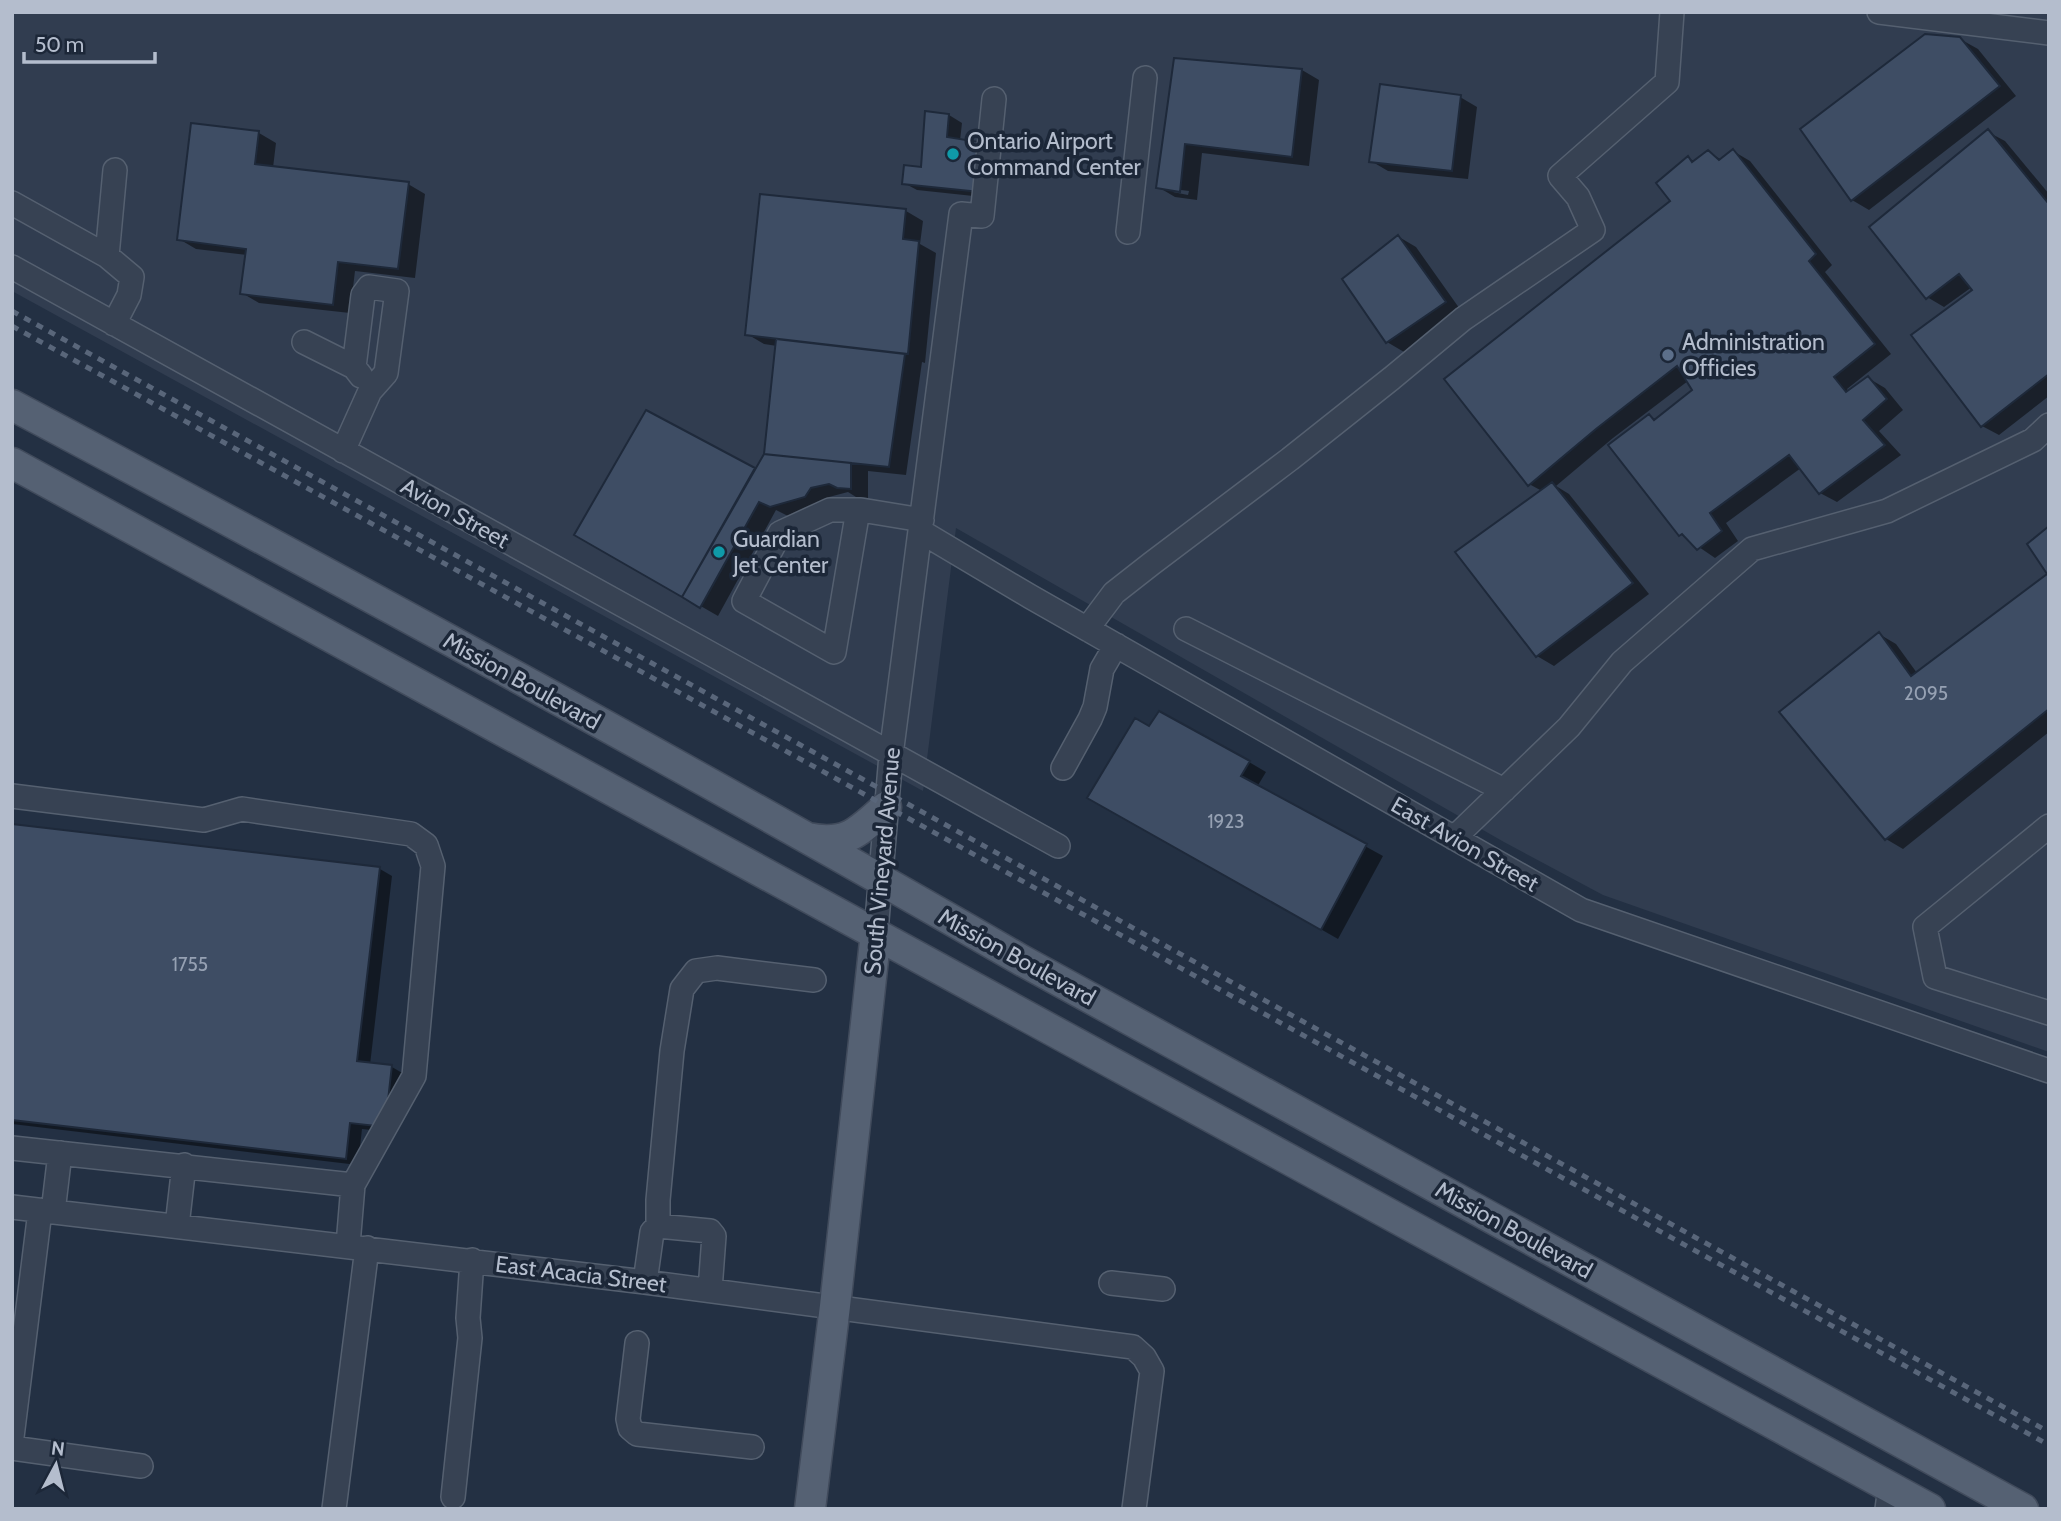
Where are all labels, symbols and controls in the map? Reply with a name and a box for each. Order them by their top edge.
scale bar [24,21,156,65]
text: 50 m [35,32,84,57]
place label: Ontario Airport Command Center [967,127,1141,181]
marker: Ontario Airport Command Center [945,146,961,162]
place label: Administration Officies [1682,328,1825,382]
marker: Administration Officies [1660,347,1676,363]
street label: Avion Street [396,472,514,554]
place label: Guardian Jet Center [732,525,829,579]
marker: Guardian Jet Center [711,544,727,560]
street label: Mission Boulevard [439,626,605,736]
house number: 2095 [1904,682,1948,705]
street label: South Vineyard Avenue [858,746,906,976]
street label: East Avion Street [1386,790,1544,898]
house number: 1923 [1207,810,1245,833]
street label: Mission Boulevard [934,902,1100,1012]
house number: 1755 [172,953,208,976]
street label: Mission Boulevard [1431,1175,1597,1285]
street label: East Acacia Street [494,1250,668,1298]
north arrow [21,1430,91,1500]
text: N [50,1436,66,1461]

